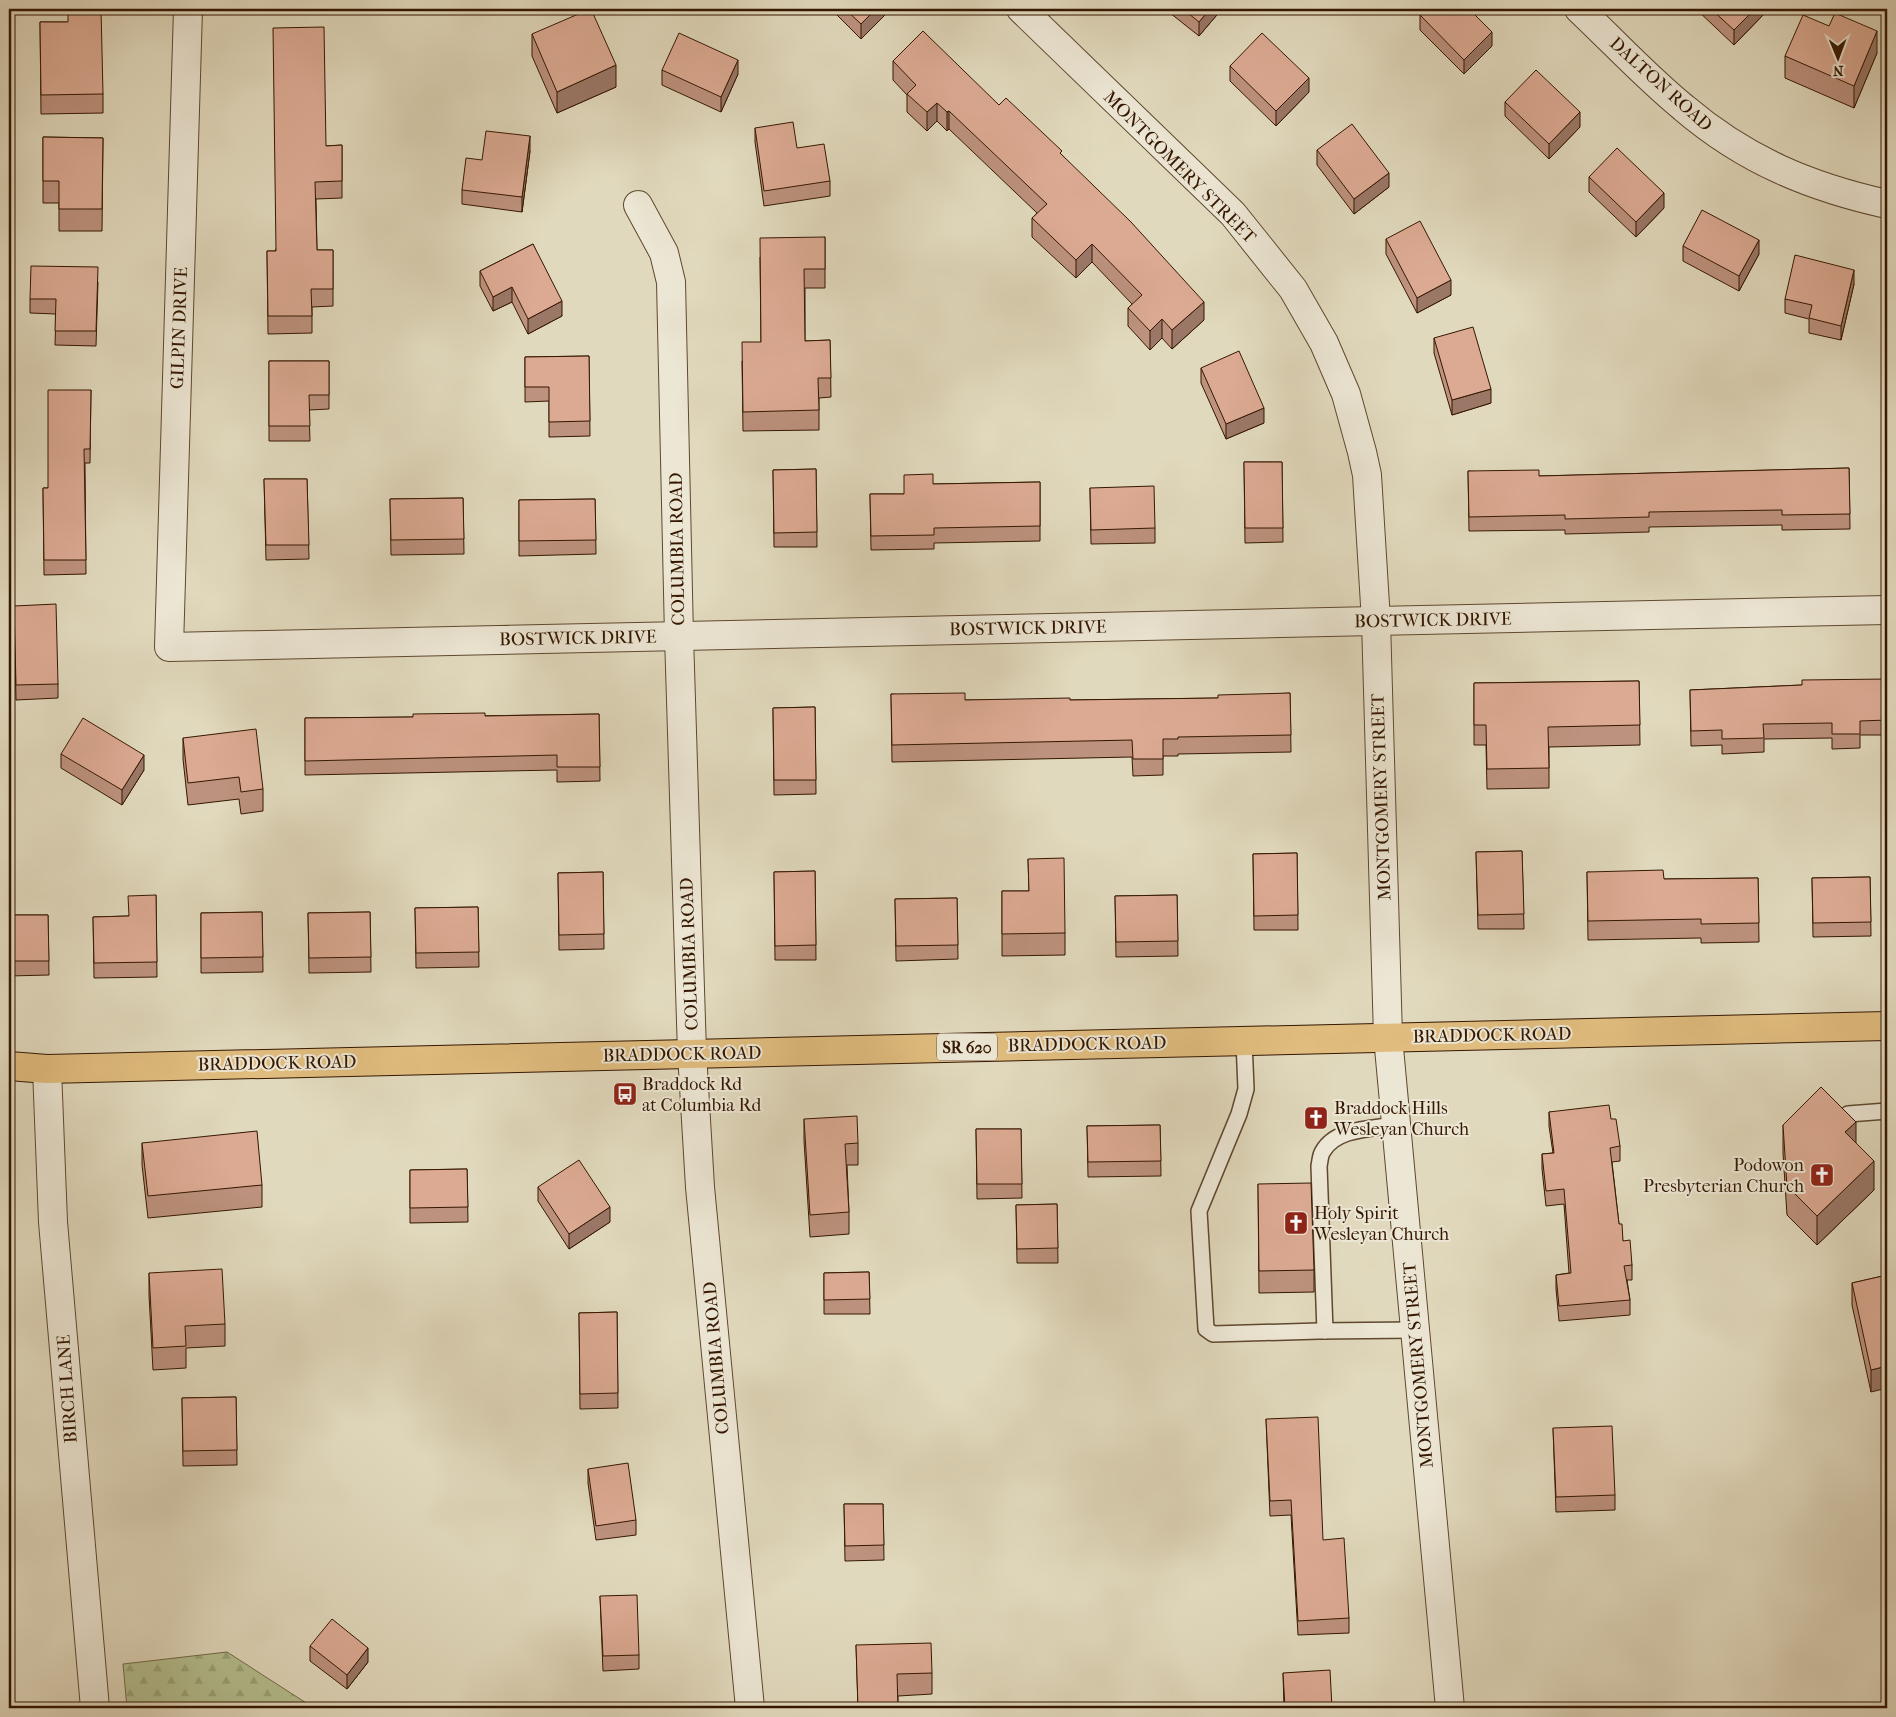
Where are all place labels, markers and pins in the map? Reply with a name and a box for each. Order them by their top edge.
place label: Braddock Rd at Columbia Rd [642,1074,761,1116]
bus stop icon: Braddock Rd at Columbia Rd [612,1081,638,1107]
place label: Braddock Hills Wesleyan Church [1333,1098,1469,1140]
church icon: Braddock Hills Wesleyan Church [1303,1105,1329,1131]
place label: Podowon Presbyterian Church [1643,1155,1805,1197]
church icon: Podowon Presbyterian Church [1809,1162,1835,1188]
place label: Holy Spirit Wesleyan Church [1313,1203,1449,1245]
church icon: Holy Spirit Wesleyan Church [1283,1210,1309,1236]

